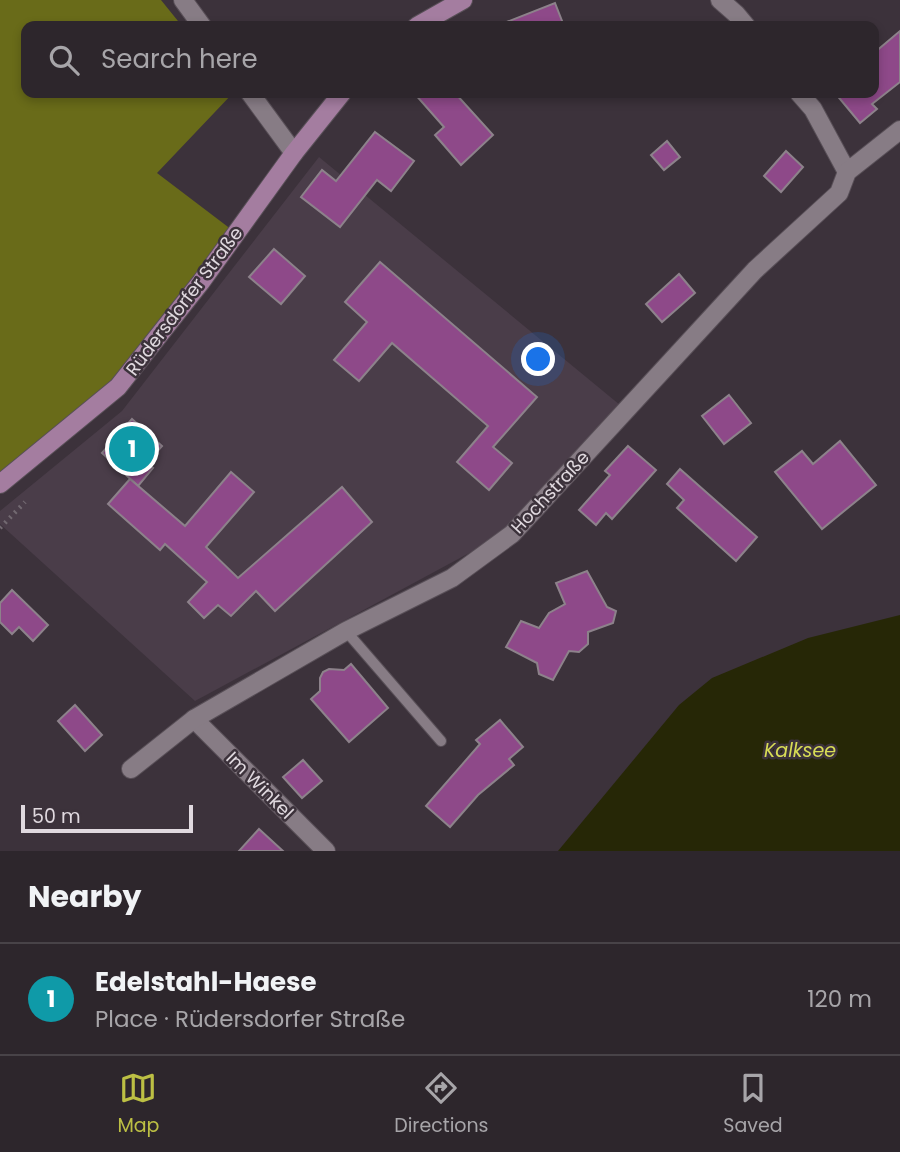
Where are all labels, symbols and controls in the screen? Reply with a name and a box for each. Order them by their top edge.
search box [21,21,879,98]
icon: search [45,41,83,79]
text: Search here [101,41,258,77]
street label: Rüdersdorfer Straße [120,221,248,381]
your location [521,342,555,376]
pin: 1 [109,423,155,475]
street label: Hochstraße [505,445,595,539]
water label: Kalksee [764,737,836,764]
street label: Im Winkel [221,746,299,824]
scale bar [21,802,192,834]
text: 50 m [32,803,81,830]
text: Nearby [28,875,142,918]
text: Edelstahl-Haese [95,964,317,1000]
text: 1 [47,983,55,1015]
text: 120 m [807,983,872,1015]
text: Place · Rüdersdorfer Straße [95,1003,405,1035]
tab: Map [117,1069,159,1140]
tab: Directions [394,1069,489,1140]
tab: Saved [723,1069,783,1140]

